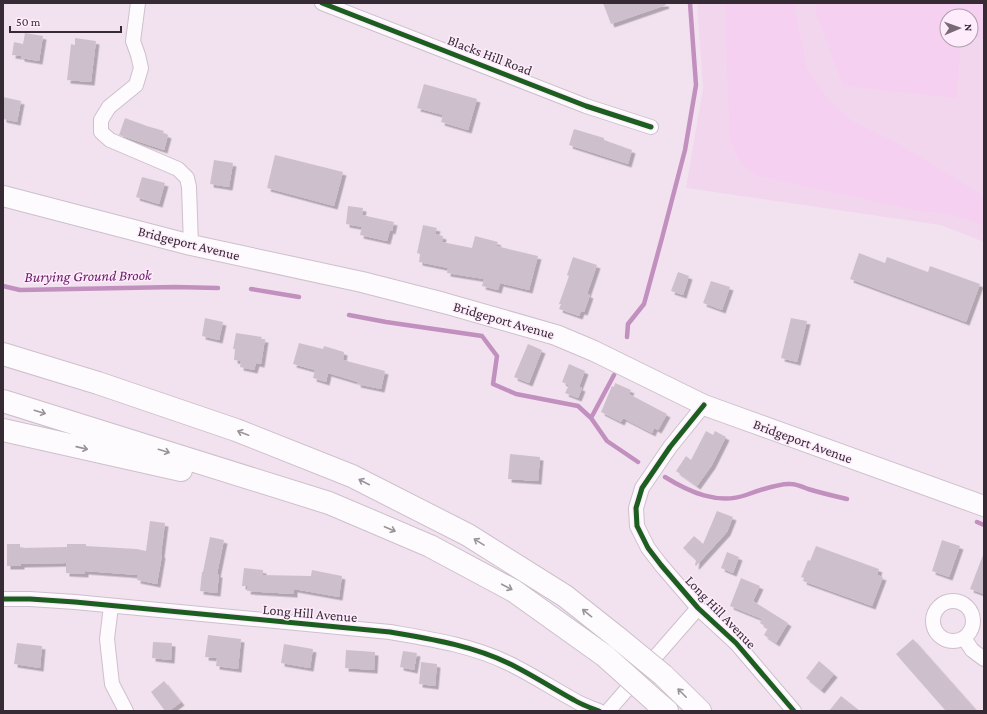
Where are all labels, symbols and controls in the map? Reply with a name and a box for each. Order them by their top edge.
scale bar [10,8,121,34]
north arrow [939,8,979,48]
text: 50 m [16,15,41,29]
text: N [963,24,975,32]
street label: Blacks Hill Road [445,31,535,79]
street label: Bridgeport Avenue [136,223,242,263]
water label: Burying Ground Brook [24,267,153,286]
street label: Bridgeport Avenue [452,298,556,342]
one-way arrow [34,409,47,416]
street label: Bridgeport Avenue [751,416,855,466]
one-way arrow [238,429,250,437]
one-way arrow [75,444,88,452]
one-way arrow [158,448,171,455]
one-way arrow [358,478,370,485]
one-way arrow [384,526,396,534]
one-way arrow [474,538,485,546]
street label: Long Hill Avenue [682,572,760,652]
one-way arrow [501,584,513,591]
street label: Long Hill Avenue [262,601,358,625]
one-way arrow [582,609,593,618]
one-way arrow [677,688,687,698]

